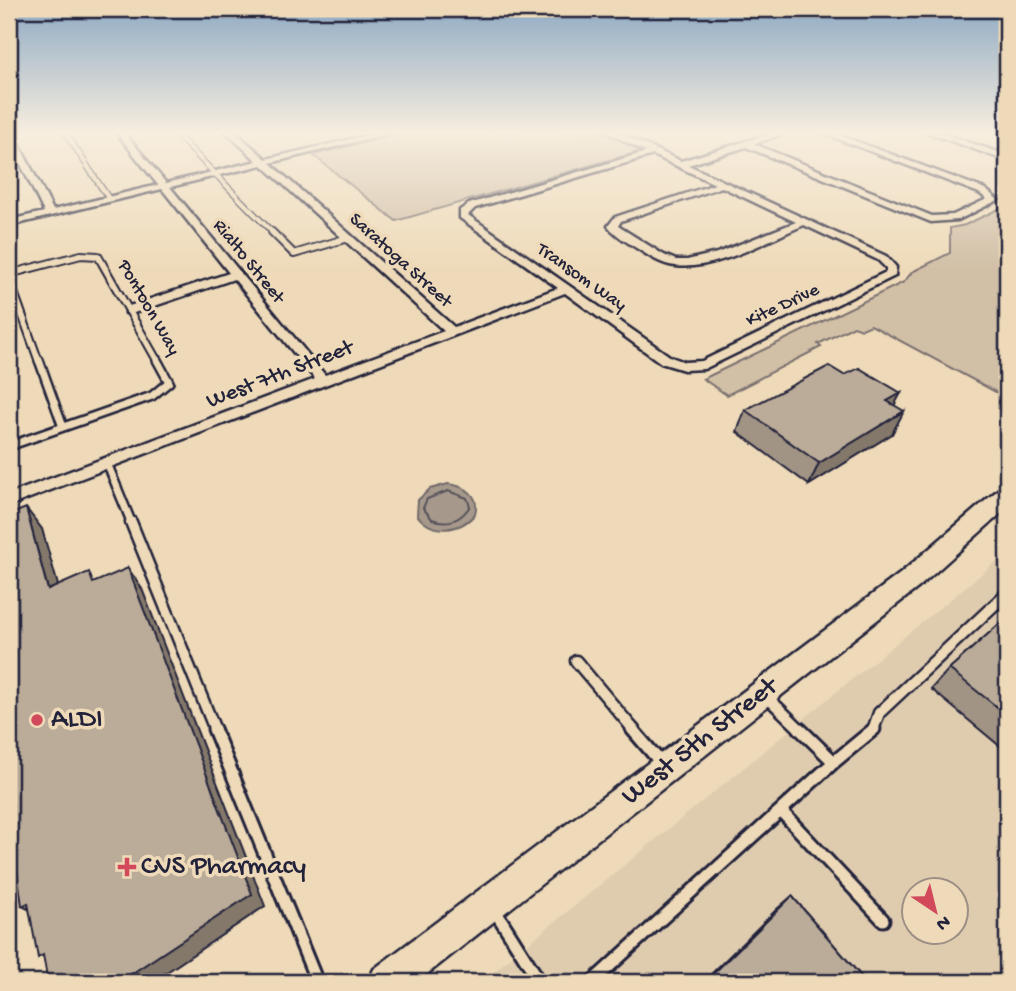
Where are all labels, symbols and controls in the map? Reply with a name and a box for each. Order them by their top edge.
street label: Saratoga Street [344,209,458,315]
street label: Rialto Street [207,215,290,310]
street label: Transom Way [531,238,631,318]
street label: Pontoon Way [111,255,185,360]
street label: Kite Drive [743,279,823,333]
street label: West 7th Street [203,334,359,415]
street label: West 5th Street [615,669,787,813]
place label: ALDI [51,704,103,737]
marker: ALDI [29,712,45,728]
place label: CVS Pharmacy [141,851,306,884]
marker: CVS Pharmacy [119,859,135,875]
north arrow [900,876,970,946]
text: N [931,909,954,935]

